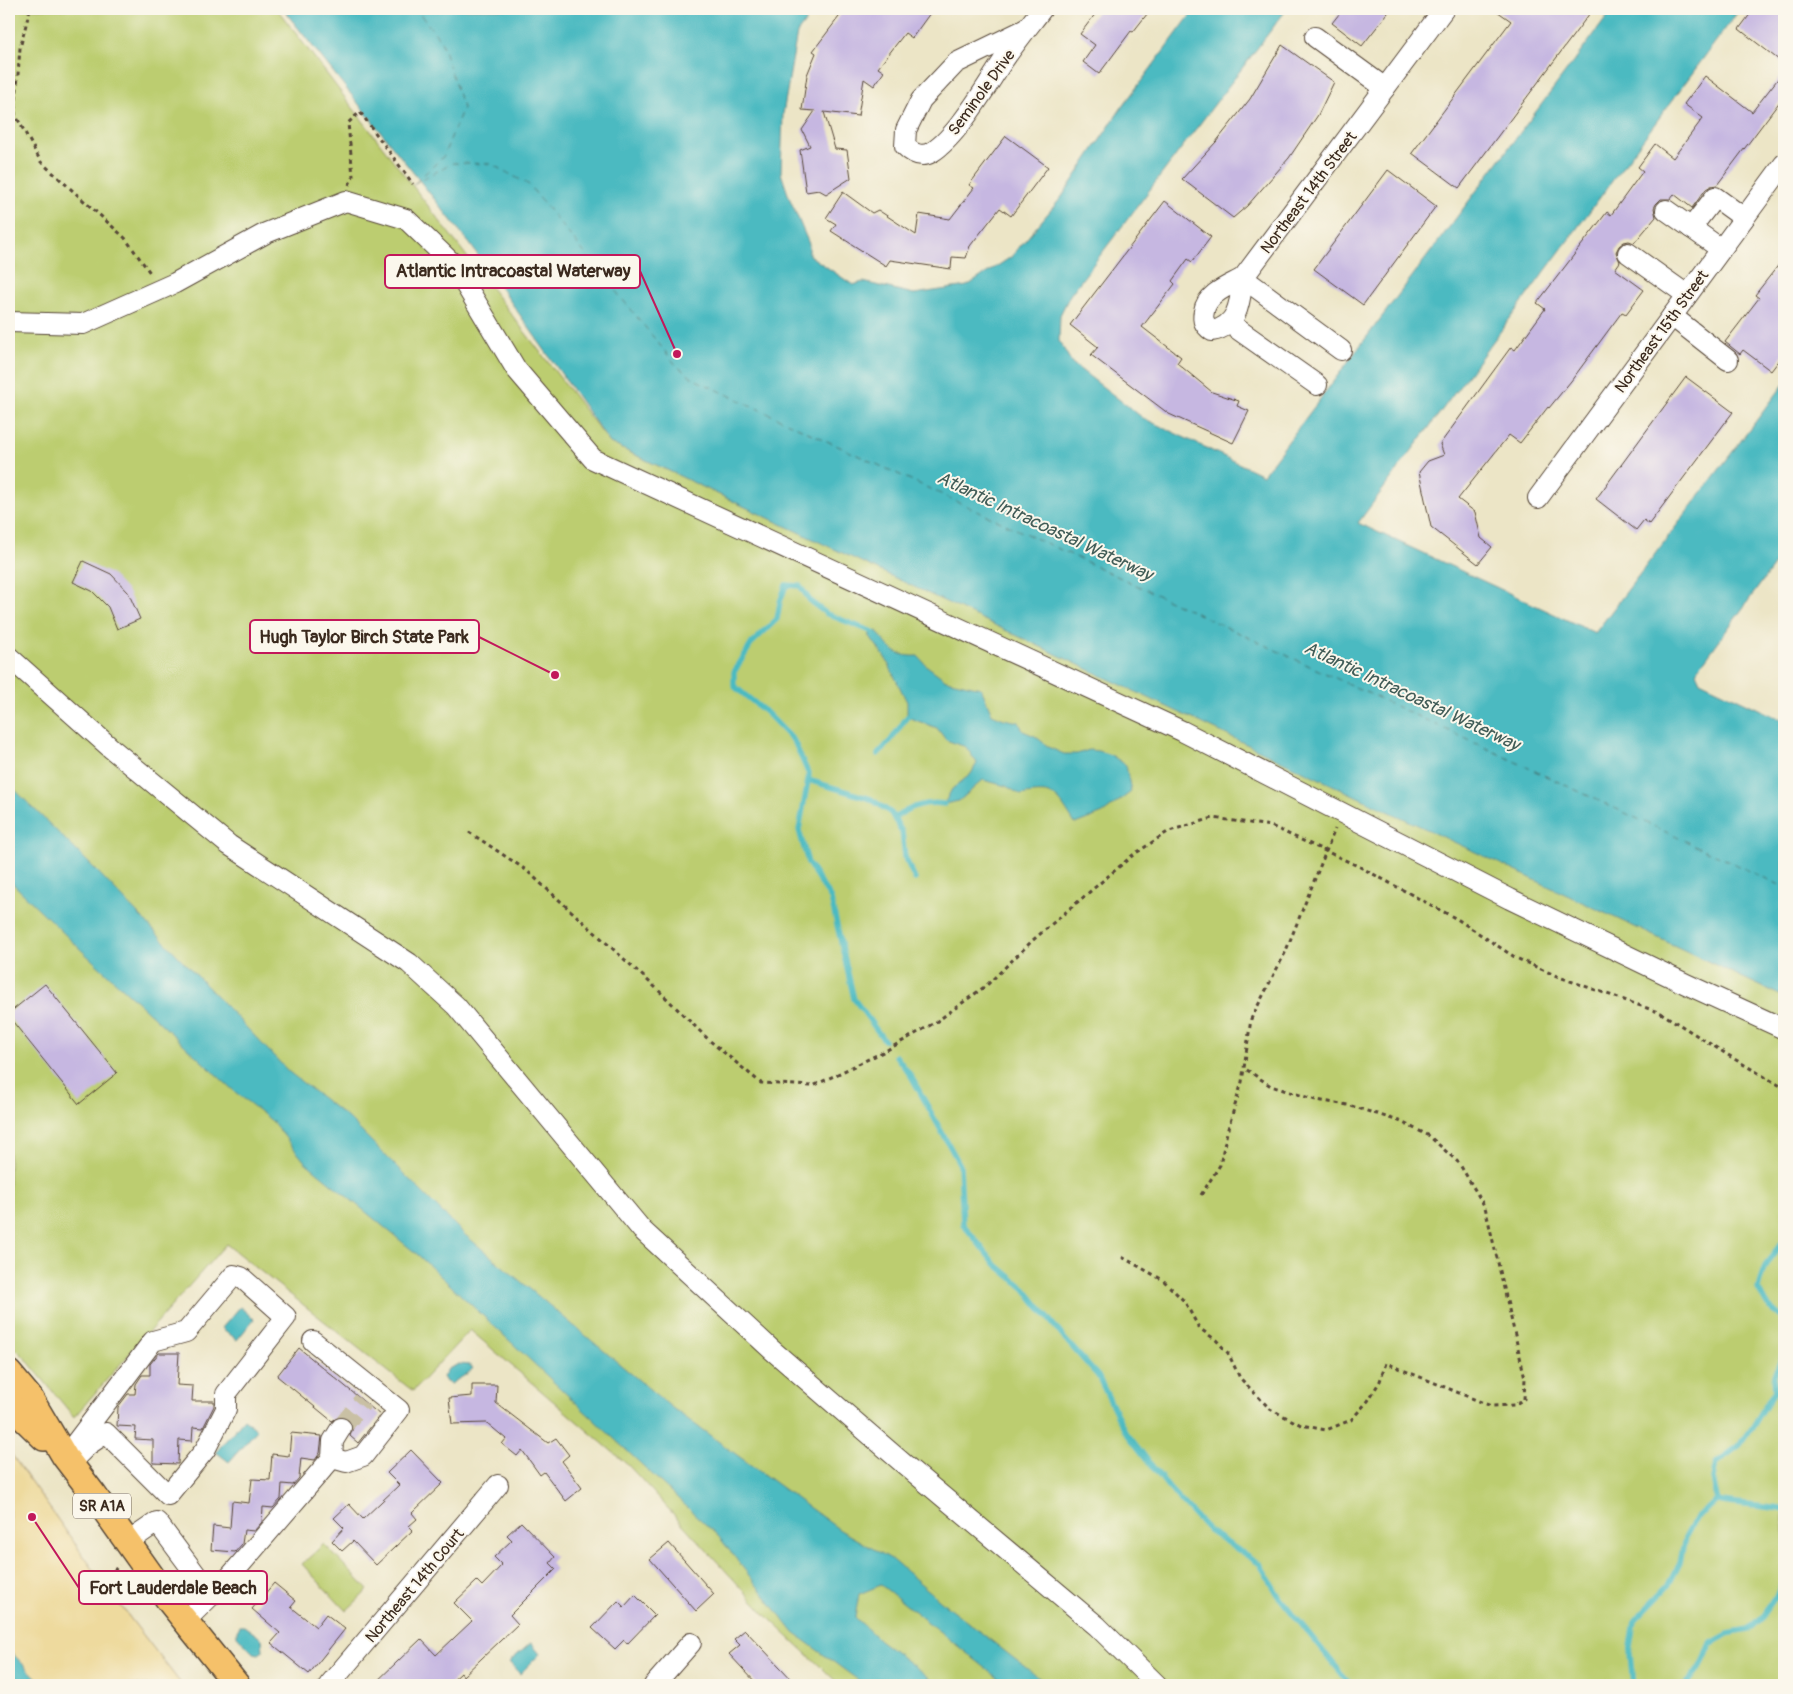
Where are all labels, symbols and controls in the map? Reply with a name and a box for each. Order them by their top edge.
street label: Seminole Drive [944,46,1020,139]
street label: Northeast 14th Street [1256,127,1362,258]
callout: Atlantic Intracoastal Waterway [385,255,640,288]
text: Atlantic Intracoastal Waterway [396,260,631,283]
street label: Northeast 15th Street [1610,266,1713,397]
water label: Atlantic Intracoastal Waterway [934,466,1158,587]
callout: Hugh Taylor Birch State Park [250,620,479,653]
text: Hugh Taylor Birch State Park [259,626,469,649]
water label: Atlantic Intracoastal Waterway [1301,636,1525,757]
road number: SR A1A [73,1494,131,1518]
street label: Northeast 14th Court [361,1524,469,1647]
callout: Fort Lauderdale Beach [79,1571,267,1604]
text: Fort Lauderdale Beach [89,1577,257,1600]

